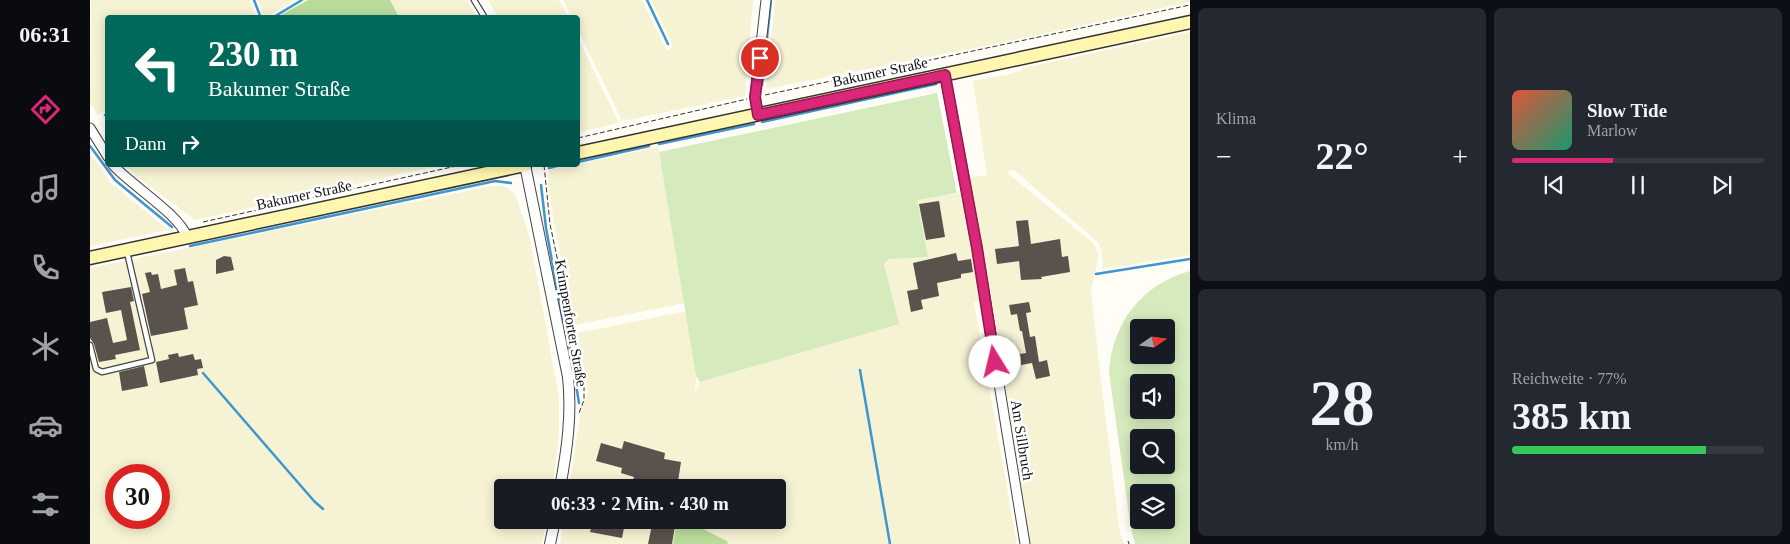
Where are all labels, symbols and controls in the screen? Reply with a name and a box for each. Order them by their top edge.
text: 06:31 [19,22,71,47]
icon: left [125,35,190,100]
text: 230 m [208,35,298,74]
pin [739,37,781,79]
icon: arrive [746,44,774,72]
street label: Bakumer Straße [831,54,929,90]
text: Bakumer Straße [208,76,350,101]
icon: directions [28,92,63,127]
text: Slow Tide [1587,100,1667,121]
text: Klima [1216,110,1256,127]
text: Marlow [1587,122,1638,139]
icon: right [176,130,204,158]
text: Dann [125,133,166,154]
text: 22° [1315,135,1369,177]
text: − [1216,141,1232,172]
text: + [1452,141,1468,172]
icon: music [28,171,63,206]
icon: previous [1540,171,1568,199]
icon: pause [1624,171,1652,199]
icon: next [1708,171,1736,199]
street label: Bakumer Straße [255,177,353,213]
icon: phone [28,250,63,285]
street label: Krimpenforter Straße [552,258,590,388]
north arrow [1130,319,1175,364]
map controls [1130,319,1175,529]
icon: climate [28,329,63,364]
position arrow [968,335,1020,387]
text: 28 [1310,367,1375,439]
text: Reichweite · 77% [1512,370,1627,387]
button: sound [1130,374,1175,419]
text: 385 km [1512,395,1631,437]
street label: Am Sillbruch [1008,399,1036,482]
icon: car [28,408,63,443]
button: search [1130,429,1175,474]
text: km/h [1326,436,1358,453]
speed limit sign: 30 [105,464,170,529]
button: layers [1130,484,1175,529]
icon: filters [28,487,63,522]
text: 06:33 · 2 Min. · 430 m [551,493,729,514]

